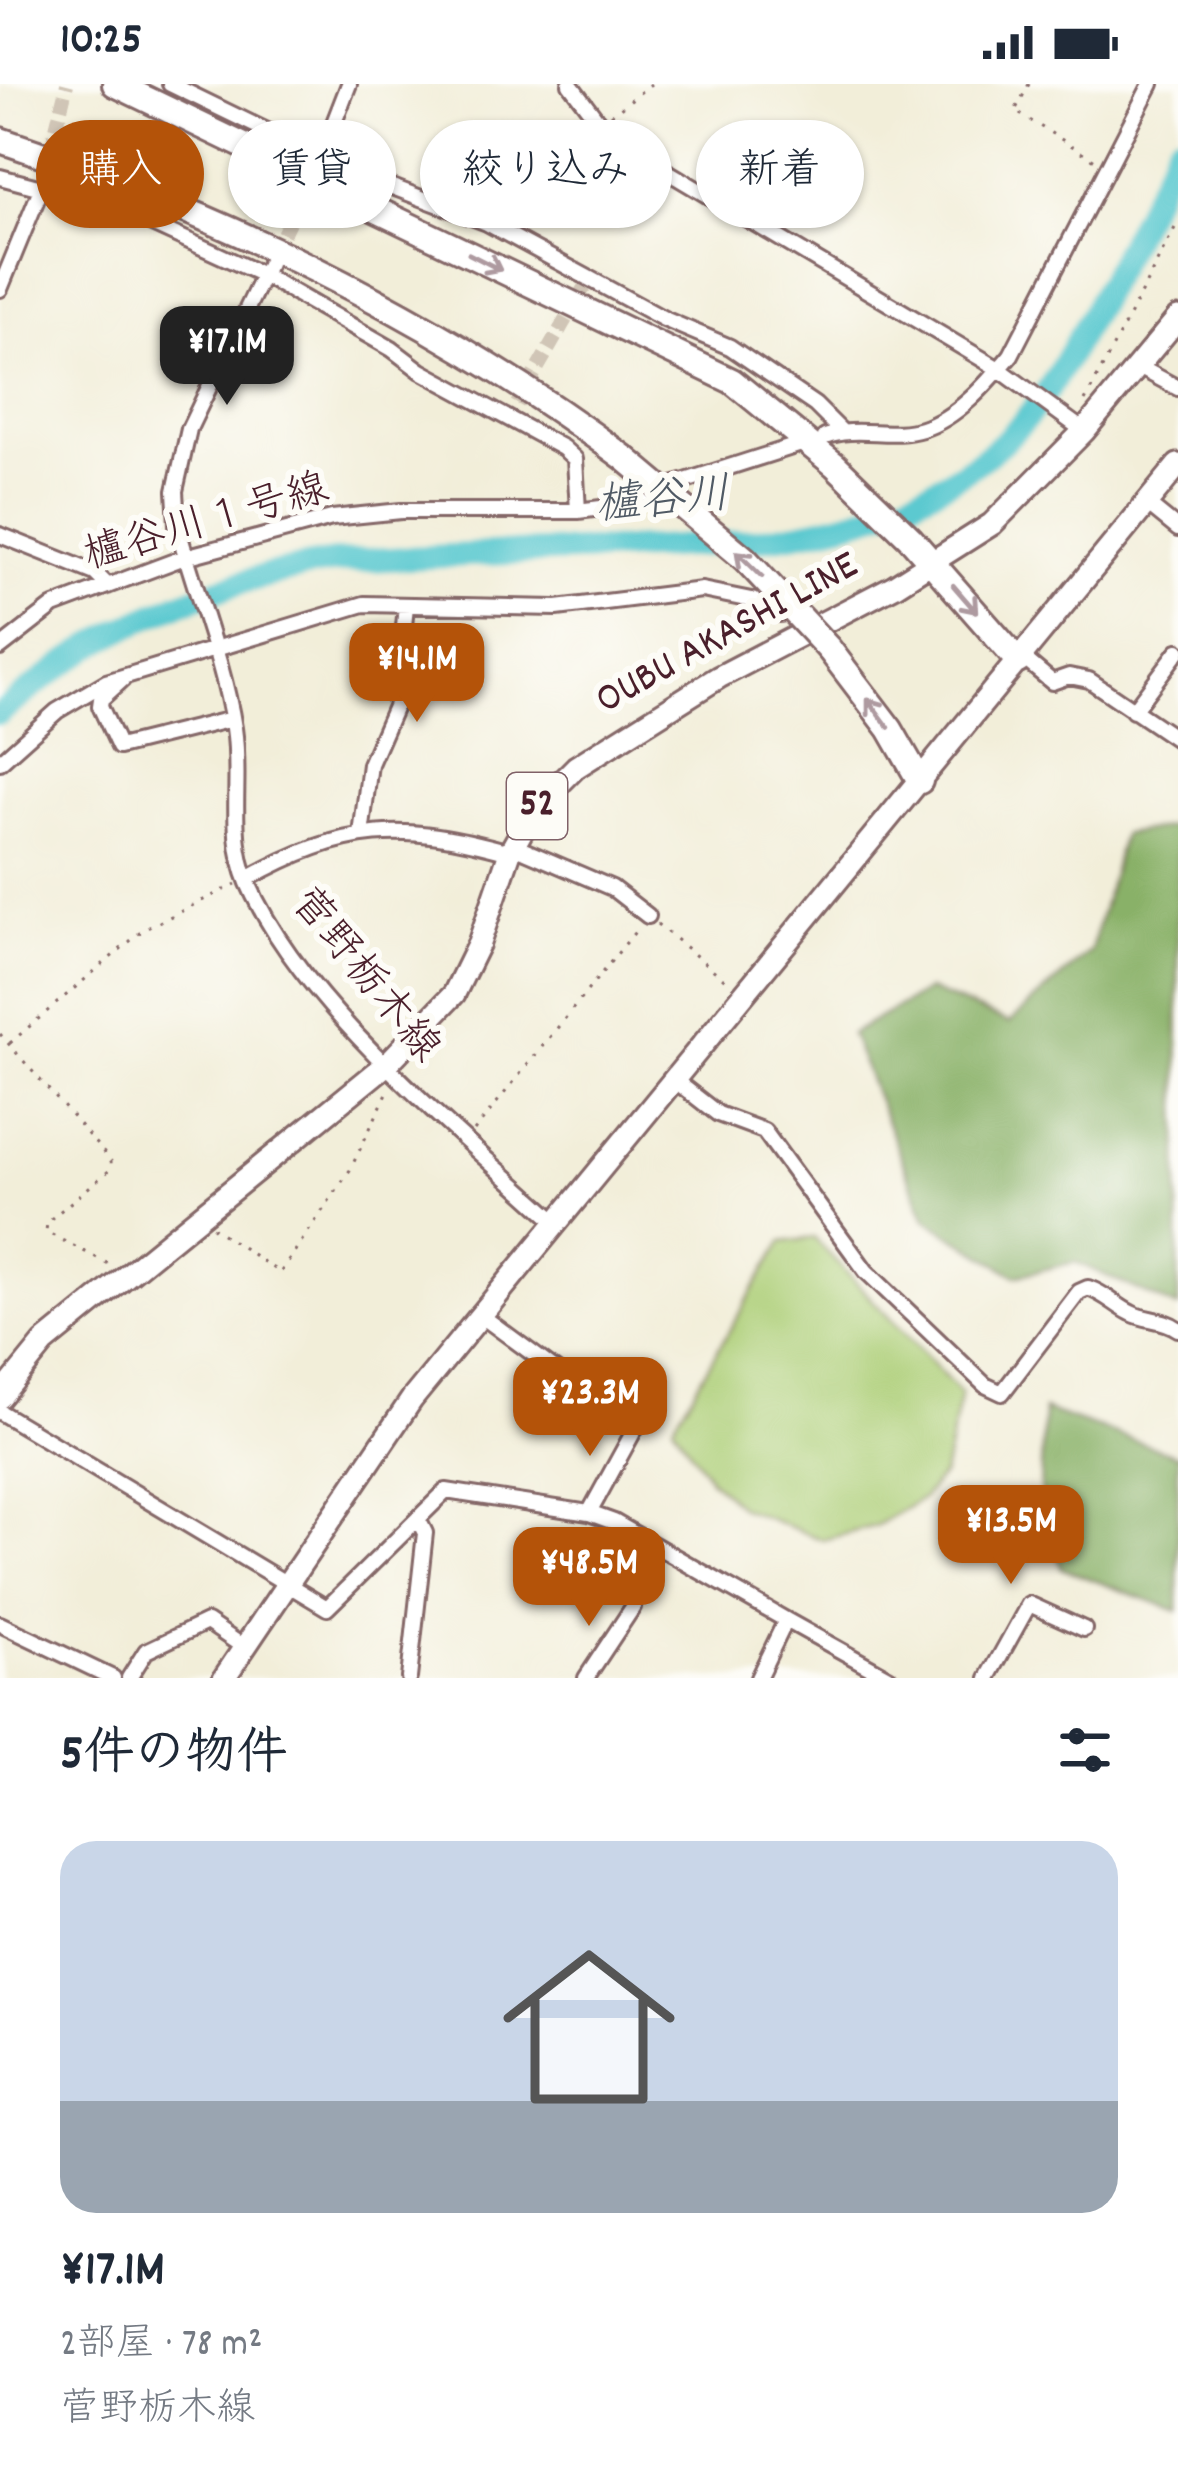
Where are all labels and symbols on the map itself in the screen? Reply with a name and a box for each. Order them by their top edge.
one-way arrow [467,252,502,275]
pin: ¥17.1M [129,306,325,408]
street label: 櫨谷川１号線 [78,461,336,589]
water label: 櫨谷川 [593,465,733,541]
street label: OUBU AKASHI LINE [586,538,870,732]
one-way arrow [735,550,764,579]
one-way arrow [950,583,978,614]
pin: ¥14.1M [319,623,515,725]
one-way arrow [865,697,891,730]
road number: 52 [507,773,567,839]
street label: 菅野栃木線 [274,877,452,1077]
pin: ¥23.3M [492,1357,688,1459]
pin: ¥13.5M [913,1485,1109,1587]
pin: ¥48.5M [491,1527,687,1629]

